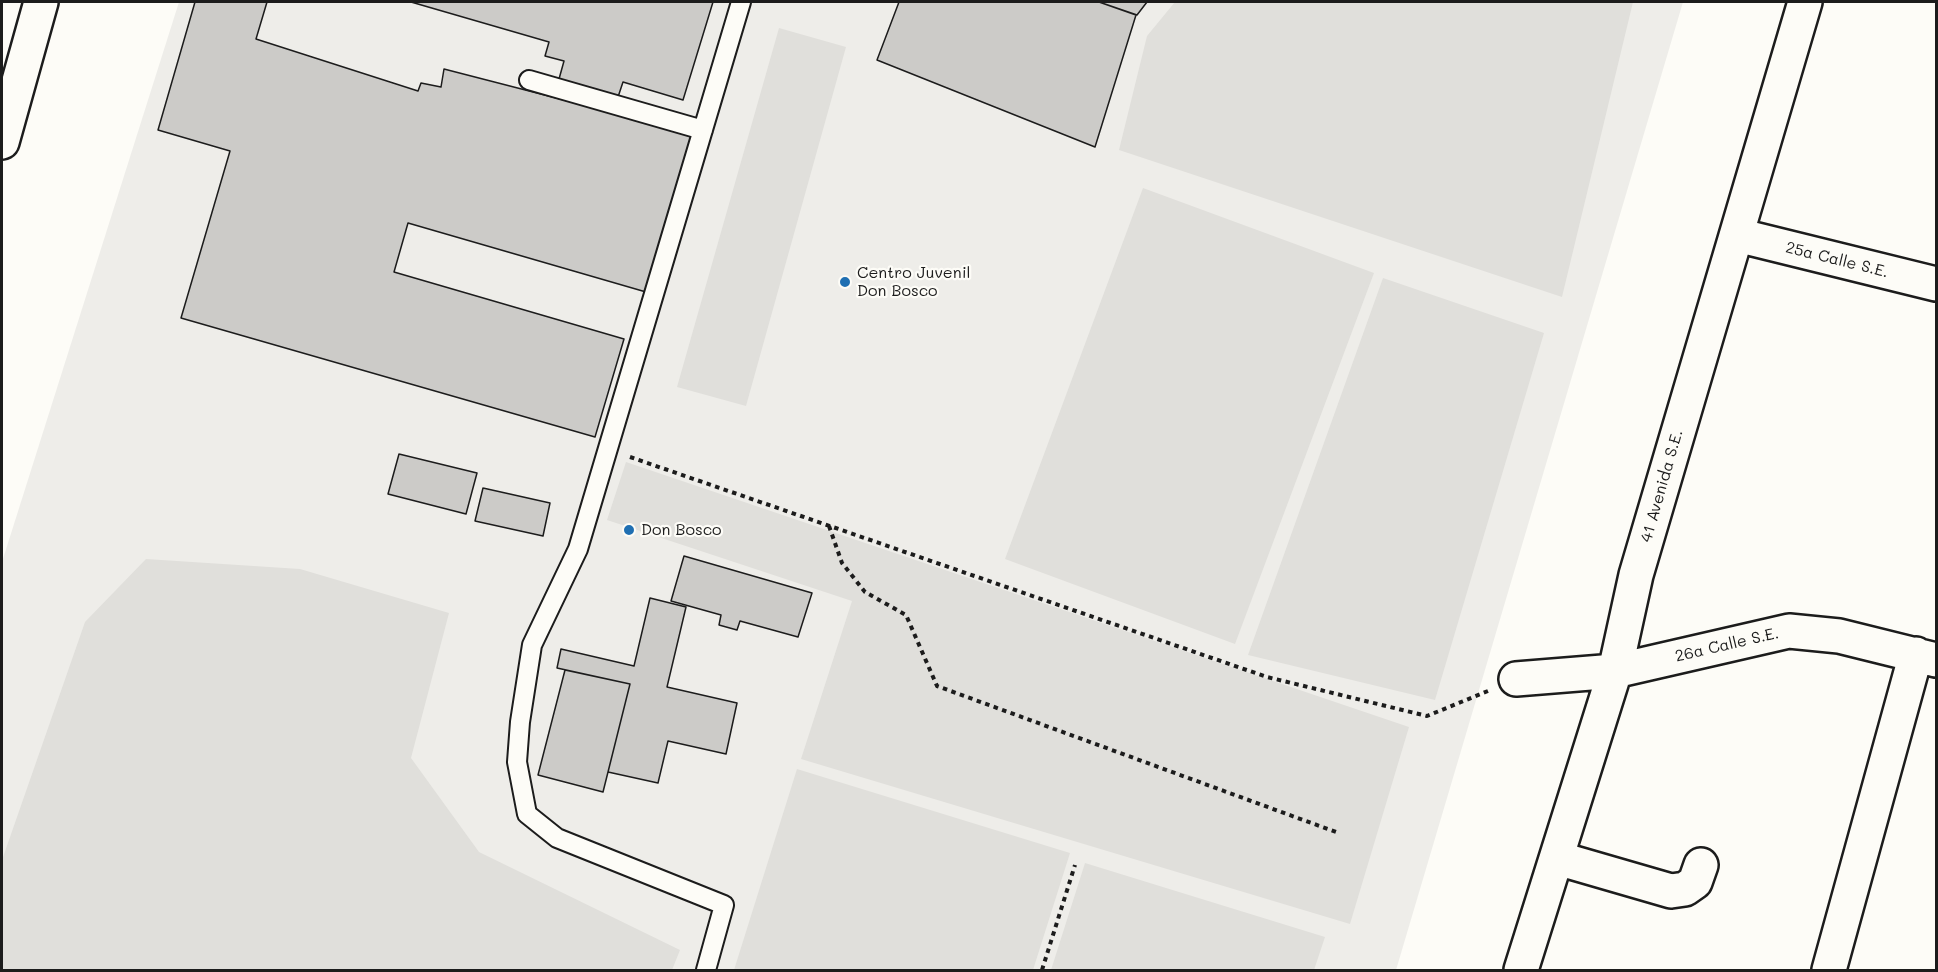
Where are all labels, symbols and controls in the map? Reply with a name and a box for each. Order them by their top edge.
street label: 25a Calle S.E. [1784,238,1890,282]
place label: Centro Juvenil Don Bosco [857,263,971,301]
marker: Centro Juvenil Don Bosco [838,275,852,289]
street label: 41 Avenida S.E. [1637,428,1687,544]
place label: Don Bosco [641,520,722,540]
marker: Don Bosco [622,523,636,537]
street label: 26a Calle S.E. [1673,624,1781,666]

